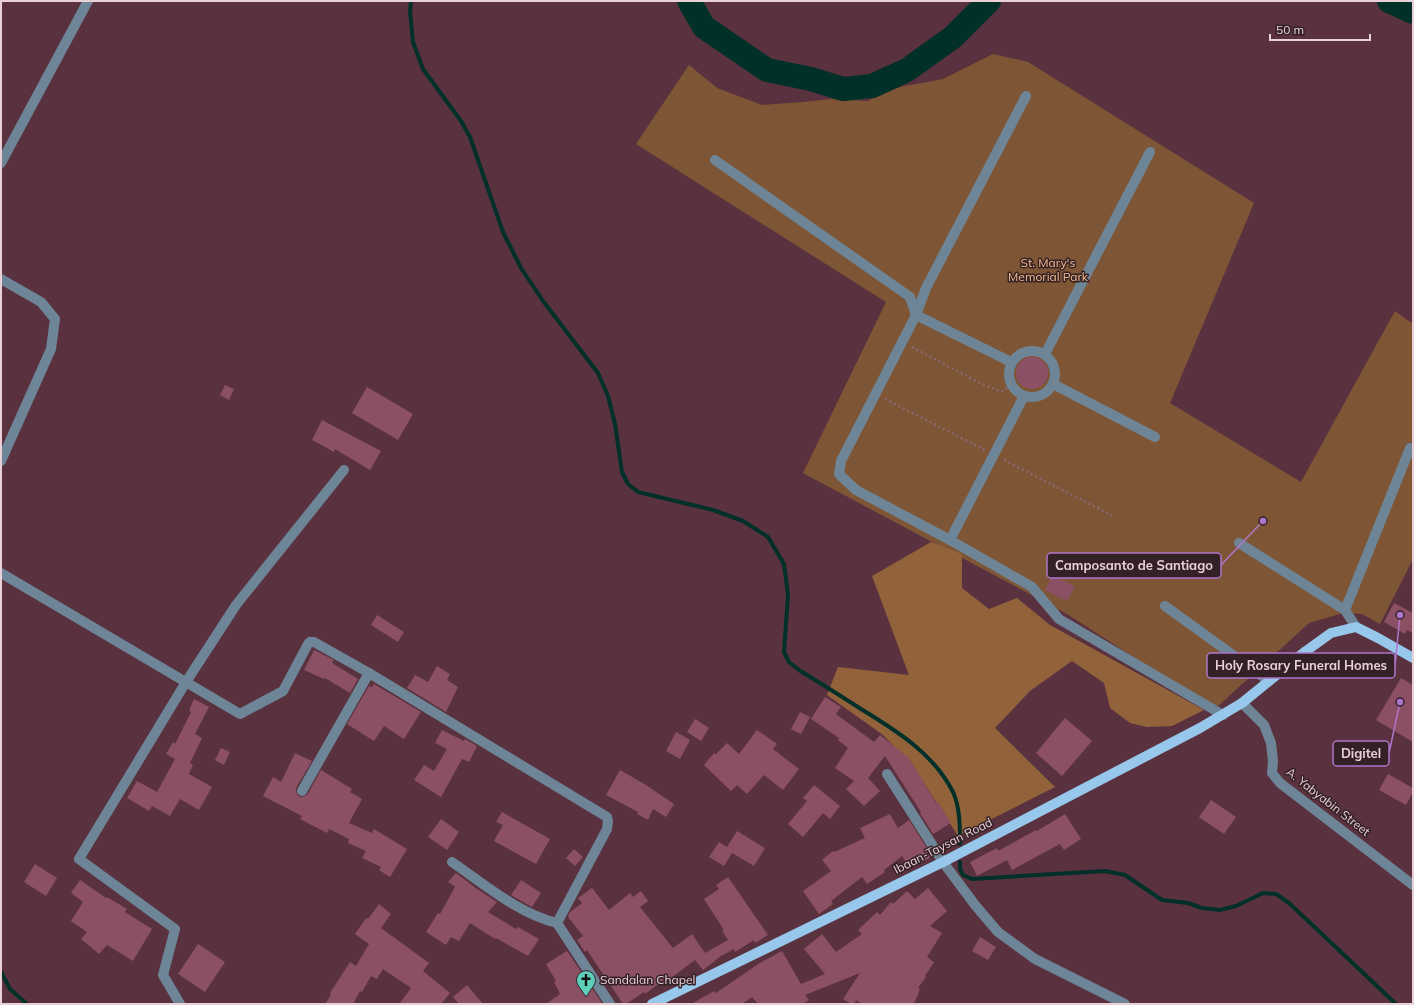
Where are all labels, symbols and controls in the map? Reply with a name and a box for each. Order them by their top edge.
scale bar [1270,16,1370,42]
text: 50 m [1276,22,1304,37]
park label: St. Mary's Memorial Park [1008,255,1089,284]
callout: Camposanto de Santiago [1047,553,1221,578]
text: Camposanto de Santiago [1055,557,1213,573]
callout: Holy Rosary Funeral Homes [1207,653,1395,678]
text: Holy Rosary Funeral Homes [1215,657,1387,674]
callout: Digitel [1333,741,1389,766]
text: Digitel [1341,745,1381,761]
street label: A. Yabyabin Street [1283,764,1373,839]
street label: Ibaan-Taysan Road [891,814,995,877]
church icon: Sandalan Chapel [575,969,597,997]
place label: Sandalan Chapel [600,972,695,987]

